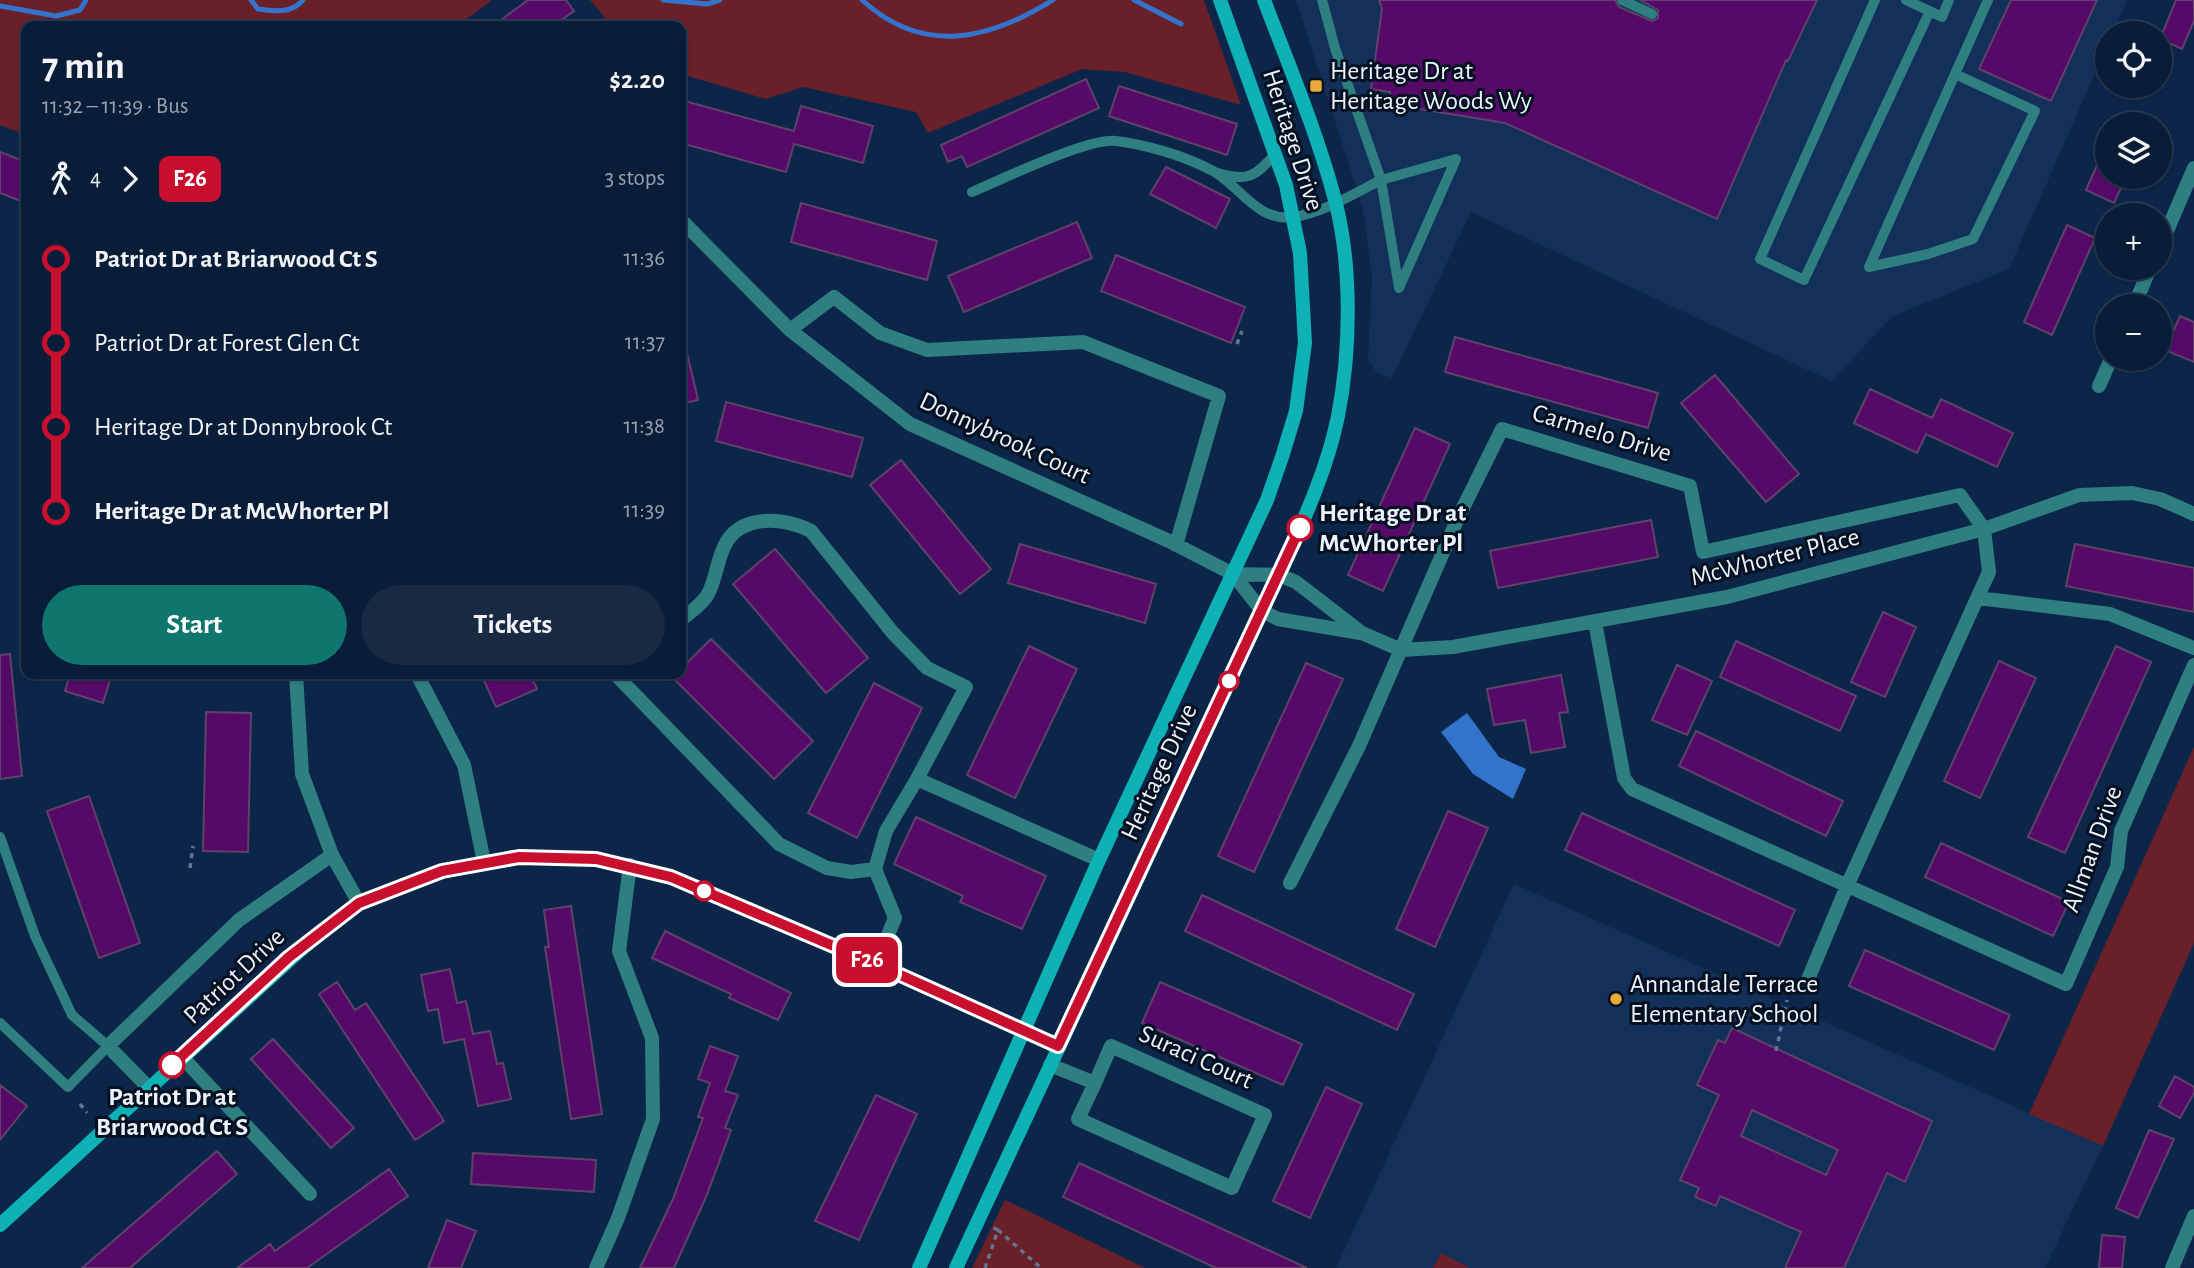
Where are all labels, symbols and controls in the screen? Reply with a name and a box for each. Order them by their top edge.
map controls [2095,21,2172,371]
button: locate [2095,21,2172,98]
text: 7 min [42,48,125,86]
place label: Heritage Dr at Heritage Woods Wy [1330,58,1532,114]
street label: Heritage Drive [1258,66,1328,214]
text: $2.20 [609,67,665,93]
marker: Heritage Dr at Heritage Woods Wy [1308,78,1324,94]
text: 11:32 – 11:39 · Bus [42,95,188,118]
button: layers [2095,112,2172,189]
icon: walk [42,160,80,198]
icon: forward [111,160,149,198]
text: 4 [90,167,101,190]
text: F26 [173,167,207,191]
text: 3 stops [605,167,665,190]
button: + [2095,203,2172,280]
text: Patriot Dr at Briarwood Ct S [94,246,378,272]
text: 11:36 [624,247,665,270]
button: − [2095,294,2172,371]
text: Patriot Dr at Forest Glen Ct [94,330,360,356]
text: 11:37 [625,331,665,354]
street label: Donnybrook Court [916,387,1094,489]
street label: Carmelo Drive [1529,400,1675,466]
text: Heritage Dr at Donnybrook Ct [94,414,392,440]
text: 11:38 [624,415,665,438]
text: Heritage Dr at McWhorter Pl [94,498,389,524]
text: 11:39 [624,499,665,522]
place label: Heritage Dr at McWhorter Pl [1319,500,1466,556]
marker: Heritage Dr at McWhorter Pl [1287,515,1313,541]
street label: McWhorter Place [1688,523,1862,591]
button: Start [42,585,347,665]
button: Tickets [361,585,665,665]
unlabelled marker [1219,671,1239,691]
street label: Heritage Drive [1116,700,1202,844]
street label: Allman Drive [2057,782,2127,916]
unlabelled marker [694,881,714,901]
street label: Patriot Drive [179,923,289,1029]
line badge: F26 [827,937,907,983]
text: F26 [850,948,884,972]
place label: Annandale Terrace Elementary School [1630,971,1819,1027]
marker: Annandale Terrace Elementary School [1608,991,1624,1007]
street label: Suraci Court [1135,1020,1257,1094]
marker: Patriot Dr at Briarwood Ct S [159,1052,185,1078]
place label: Patriot Dr at Briarwood Ct S [96,1084,248,1140]

